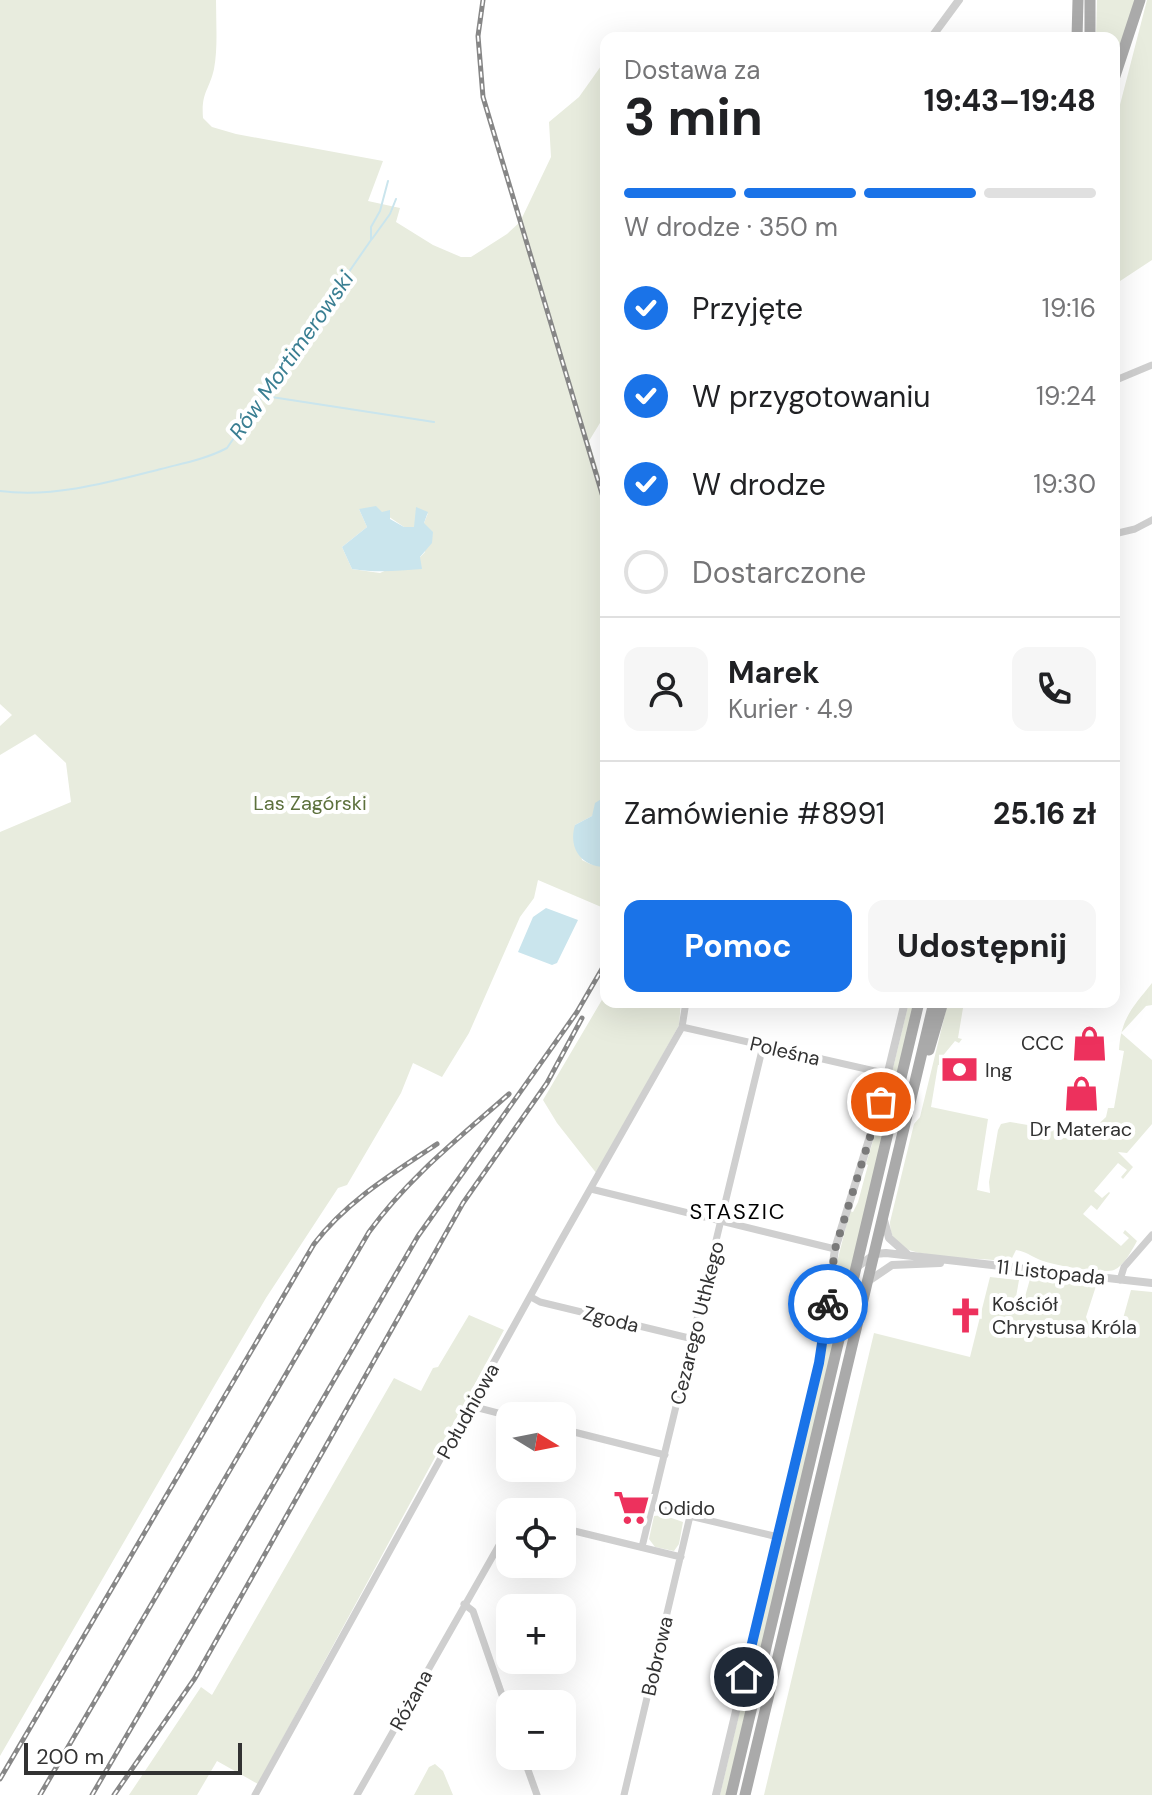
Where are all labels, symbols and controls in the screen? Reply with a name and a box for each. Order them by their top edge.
text: Dostawa za [624,53,760,87]
text: 19:43–19:48 [924,81,1096,120]
text: 3 min [624,83,763,151]
text: W drodze · 350 m [624,210,838,244]
water label: Rów Mortimerowski [223,265,361,445]
icon: check [624,286,668,330]
text: Przyjęte [692,289,803,328]
text: 19:16 [1042,291,1096,325]
icon: check [624,374,668,418]
text: W przygotowaniu [692,377,931,416]
text: 19:24 [1036,379,1096,413]
icon: check [624,462,668,506]
text: W drodze [692,465,826,504]
text: 19:30 [1033,467,1096,501]
text: Dostarczone [692,553,866,592]
button: person [624,647,708,731]
button: phone [1012,647,1096,731]
text: Marek [728,653,820,692]
text: Kurier · 4.9 [728,692,853,726]
park label: Las Zagórski [253,790,367,816]
text: Zamówienie #8991 [624,794,885,833]
text: 25.16 zł [993,794,1096,833]
button: Pomoc [624,900,852,992]
button: Udostępnij [868,900,1096,992]
shop icon: CCC [1071,1024,1109,1062]
street label: Poleśna [747,1030,823,1072]
place label: CCC [1021,1030,1064,1056]
bank icon: Ing [940,1051,978,1089]
place label: Ing [985,1057,1012,1083]
pin [847,1068,915,1136]
shop icon: Dr Materac [1062,1075,1100,1113]
icon: bag [859,1080,903,1124]
place label: Dr Materac [1030,1116,1132,1142]
district label: STASZIC [689,1197,787,1226]
street label: Cezarego Uthkego [664,1238,730,1408]
street label: 11 Listopada [995,1253,1107,1291]
courier [788,1264,868,1344]
icon: bike [806,1282,850,1326]
place label: Kościół Chrystusa Króla [992,1291,1137,1340]
church icon: Kościół Chrystusa Króla [947,1297,985,1335]
street label: Zgoda [580,1300,642,1338]
street label: Południowa [431,1359,505,1463]
north arrow [496,1402,576,1482]
map controls [496,1402,576,1770]
supermarket icon: Odido [613,1489,651,1527]
place label: Odido [658,1495,715,1521]
button: locate [496,1498,576,1578]
button: + [496,1594,576,1674]
street label: Bobrowa [635,1614,679,1698]
pin [710,1643,778,1711]
icon: home [722,1655,766,1699]
street label: Różana [384,1665,438,1735]
button: − [496,1690,576,1770]
scale bar [24,1739,242,1775]
text: 200 m [36,1742,104,1771]

